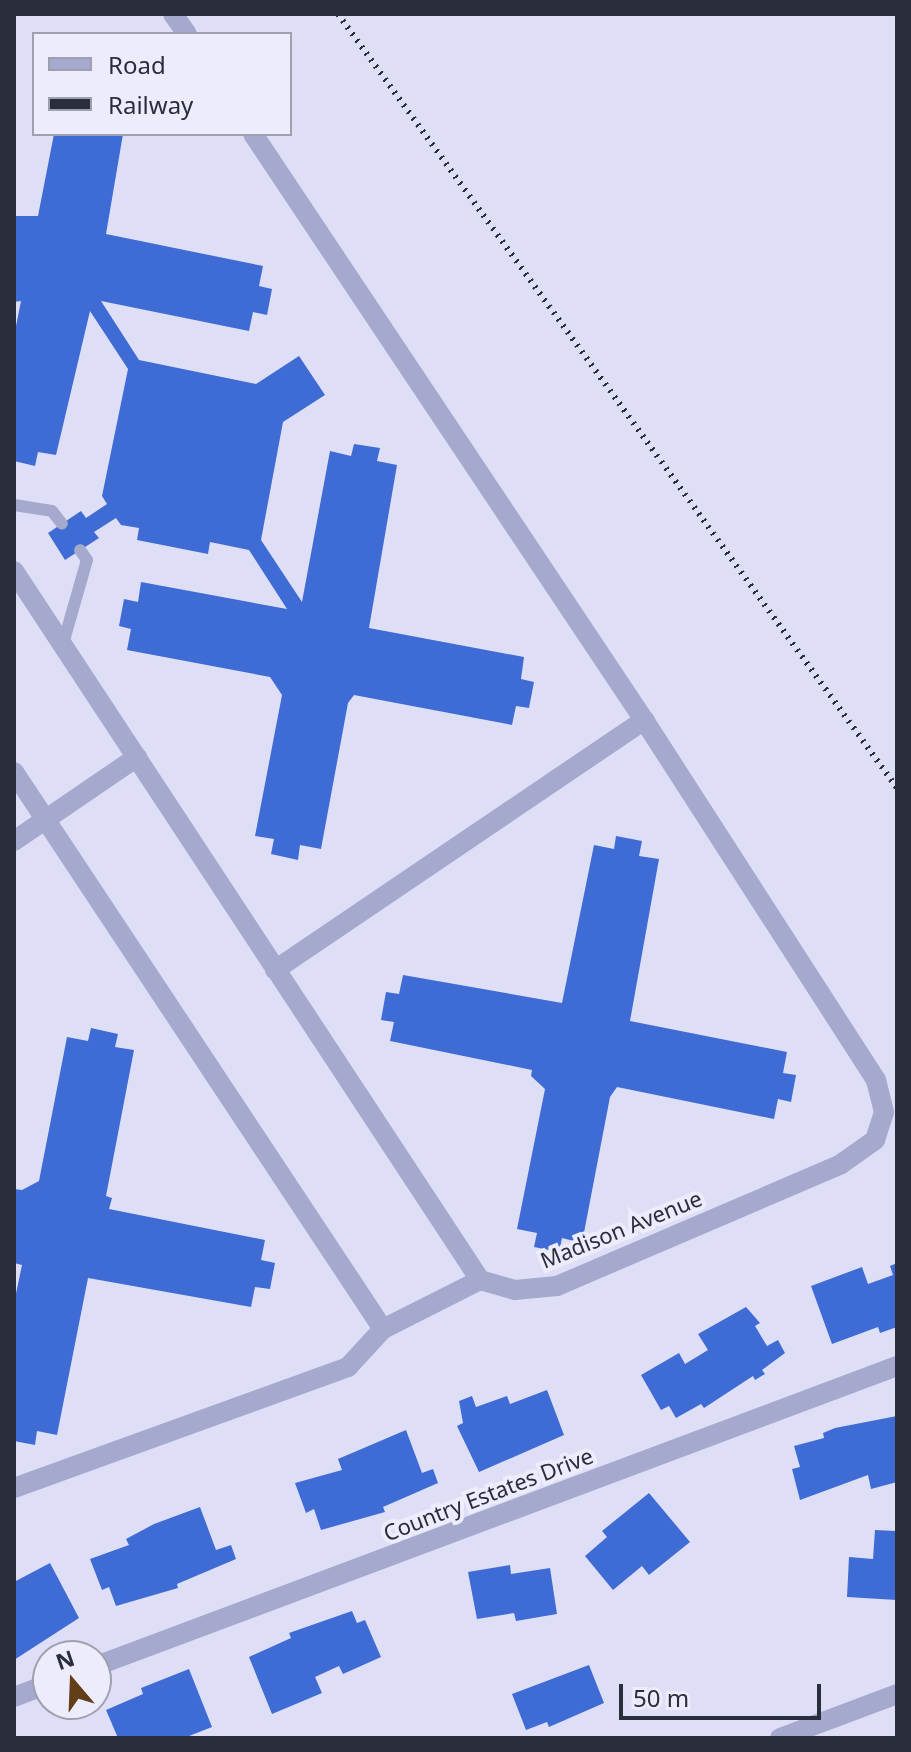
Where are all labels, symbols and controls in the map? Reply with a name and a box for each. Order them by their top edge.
legend [32,32,292,136]
text: Road [108,48,166,81]
text: Railway [108,88,193,121]
street label: Madison Avenue [536,1185,706,1273]
street label: Country Estates Drive [379,1442,597,1546]
north arrow [32,1640,112,1720]
text: N [51,1642,78,1676]
scale bar [623,1668,825,1718]
text: 50 m [633,1681,689,1714]

